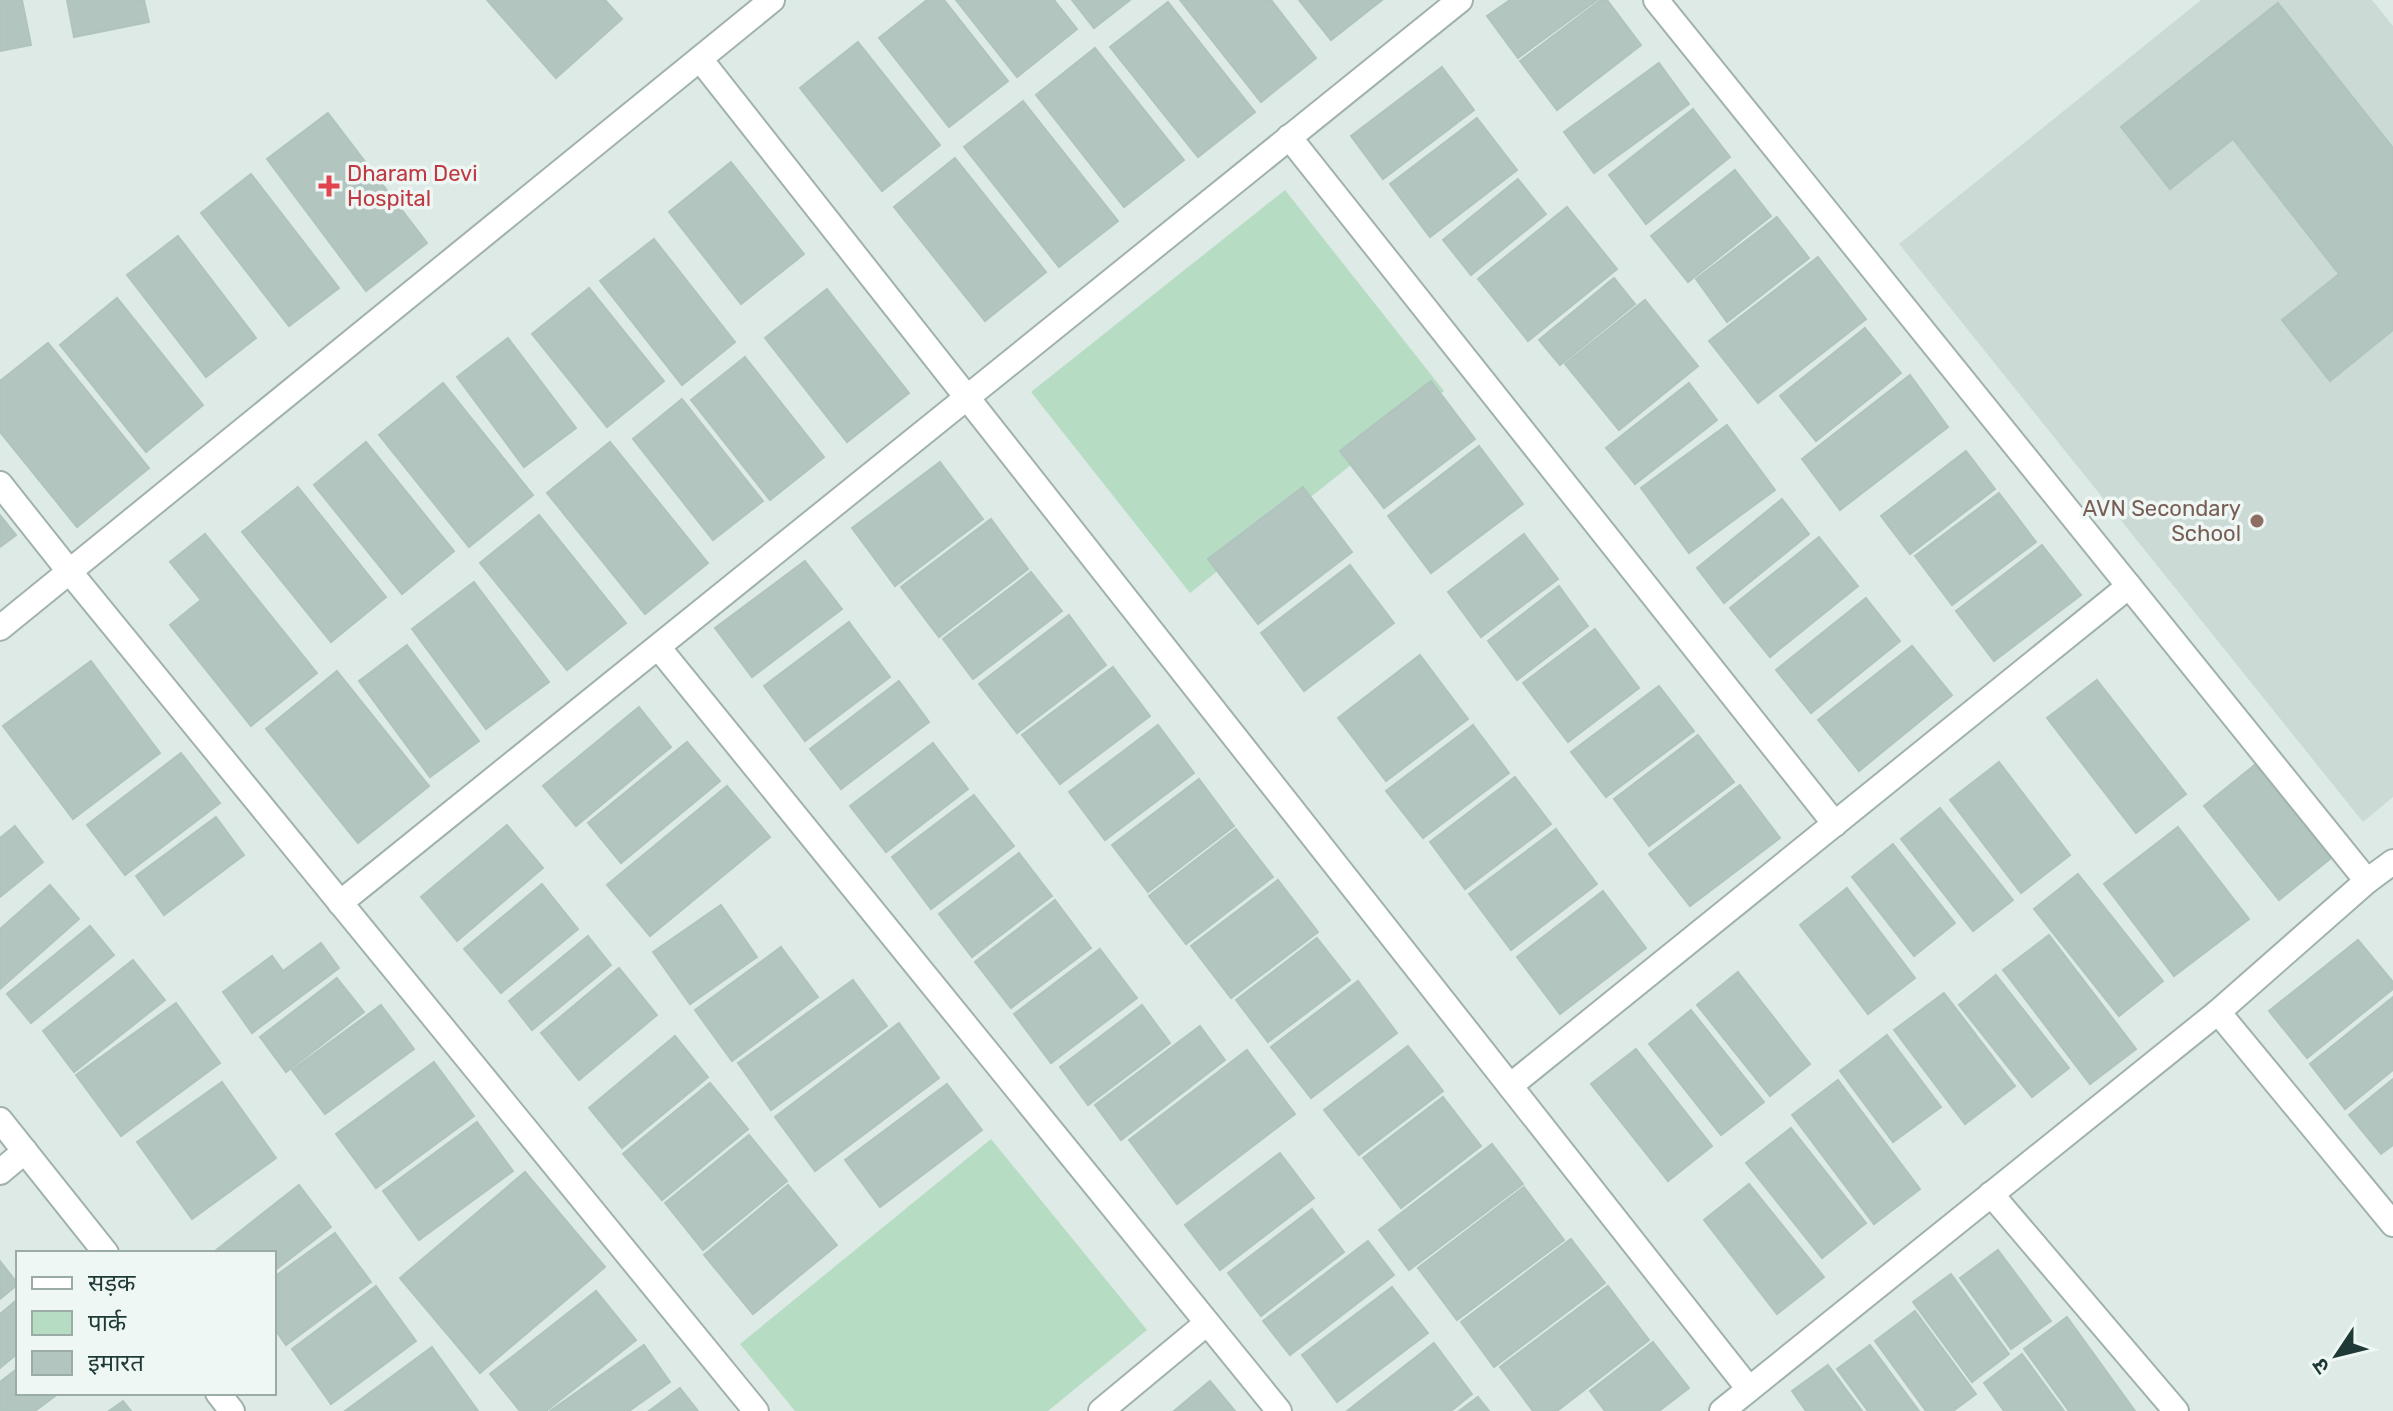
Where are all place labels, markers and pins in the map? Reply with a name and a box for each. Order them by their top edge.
place label: Dharam Devi Hospital [347,160,478,212]
marker: Dharam Devi Hospital [318,175,340,197]
place label: AVN Secondary School [2082,495,2241,547]
marker: AVN Secondary School [2248,512,2266,530]

